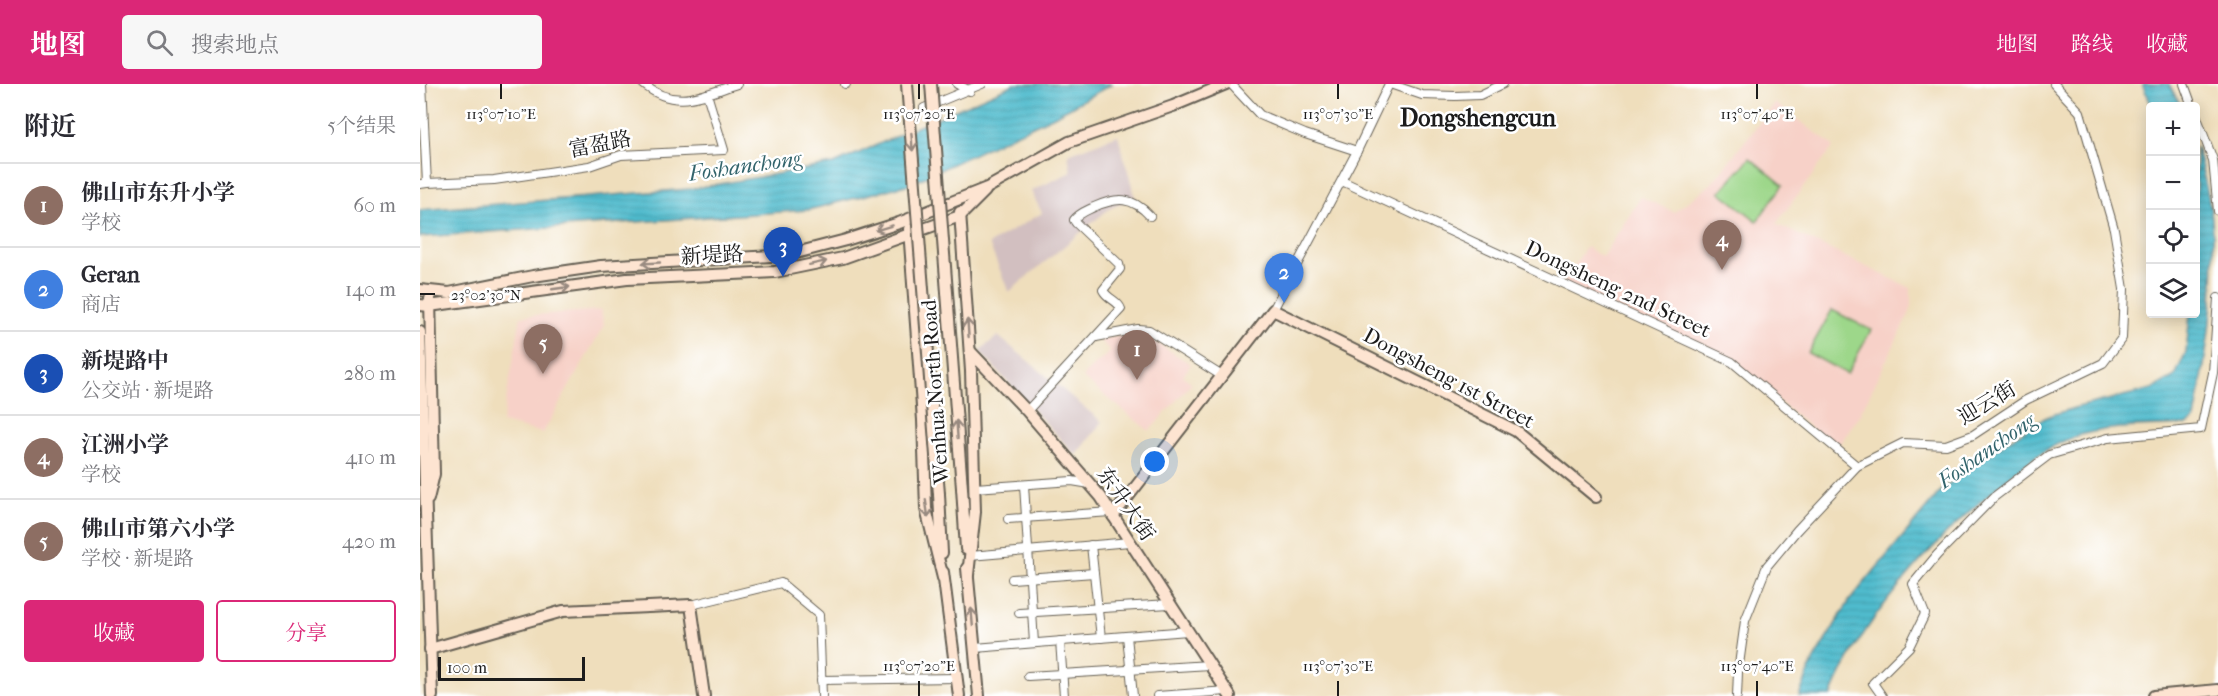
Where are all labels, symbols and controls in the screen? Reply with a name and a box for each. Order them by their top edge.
search box [122,15,542,69]
icon: search [143,26,176,59]
text: 地图 [30,28,86,61]
text: 搜索地点 [191,32,279,58]
text: 地图 [1996,32,2038,56]
text: 路线 [2071,32,2113,56]
text: 收藏 [2146,32,2188,56]
map controls [2146,102,2200,318]
button: + [2146,102,2200,156]
district label: Dongshengcun [1400,104,1557,132]
text: 113°07'10"E [466,105,536,123]
text: 113°07'20"E [883,105,955,123]
text: 113°07'30"E [1303,105,1373,123]
text: 113°07'40"E [1720,105,1794,123]
text: 附近 [24,111,76,142]
text: 5个结果 [327,114,396,137]
street label: 富盈路 [567,126,633,162]
one-way arrow [907,132,918,152]
water label: Foshanchong [686,145,804,187]
button: − [2146,156,2200,210]
text: 佛山市东升小学 [81,180,235,206]
text: 1 [40,194,47,217]
text: 60 m [353,194,396,217]
button: locate [2146,210,2200,264]
text: 学校 [81,211,121,234]
pin: 4 [1702,220,1742,270]
one-way arrow [875,224,894,235]
pin: 3 [764,228,802,277]
street label: Dongsheng 2nd Street [1521,235,1715,343]
street label: 新堤路 [680,241,744,269]
pin: 2 [1264,254,1304,303]
one-way arrow [641,257,661,268]
one-way arrow [807,257,827,268]
text: Geran [81,262,140,288]
button: layers [2146,264,2200,318]
text: 2 [38,278,49,301]
text: 140 m [345,278,396,301]
one-way arrow [551,283,571,294]
text: 23°02'30"N [451,286,522,304]
text: 商店 [81,293,121,316]
street label: Wenhua North Road [917,298,953,486]
one-way arrow [962,319,973,339]
street label: Dongsheng 1st Street [1359,323,1539,433]
pin: 5 [524,324,562,374]
pin: 1 [1118,330,1156,380]
text: 新堤路中 [81,348,169,374]
text: 3 [39,362,48,385]
text: 280 m [344,362,396,385]
street label: 迎云街 [1954,376,2020,430]
text: 公交站 · 新堤路 [81,379,214,402]
water label: Foshanchong [1932,407,2041,495]
one-way arrow [952,420,963,440]
text: 江洲小学 [81,432,169,458]
text: 4 [38,446,49,469]
text: 410 m [345,446,396,469]
your location [1140,447,1169,476]
text: 学校 [81,463,121,486]
street label: 东升大街 [1092,463,1160,545]
one-way arrow [921,498,932,518]
text: 佛山市第六小学 [81,516,235,542]
text: 5 [39,530,48,553]
text: 420 m [342,530,396,553]
text: 学校 · 新堤路 [81,547,194,570]
button: 收藏 [24,600,204,662]
button: 分享 [216,600,396,662]
one-way arrow [966,607,977,627]
scale bar [438,654,585,682]
text: 113°07'20"E [883,657,955,675]
text: 113°07'30"E [1303,657,1373,675]
text: 113°07'40"E [1720,657,1794,675]
text: 100 m [447,658,487,677]

